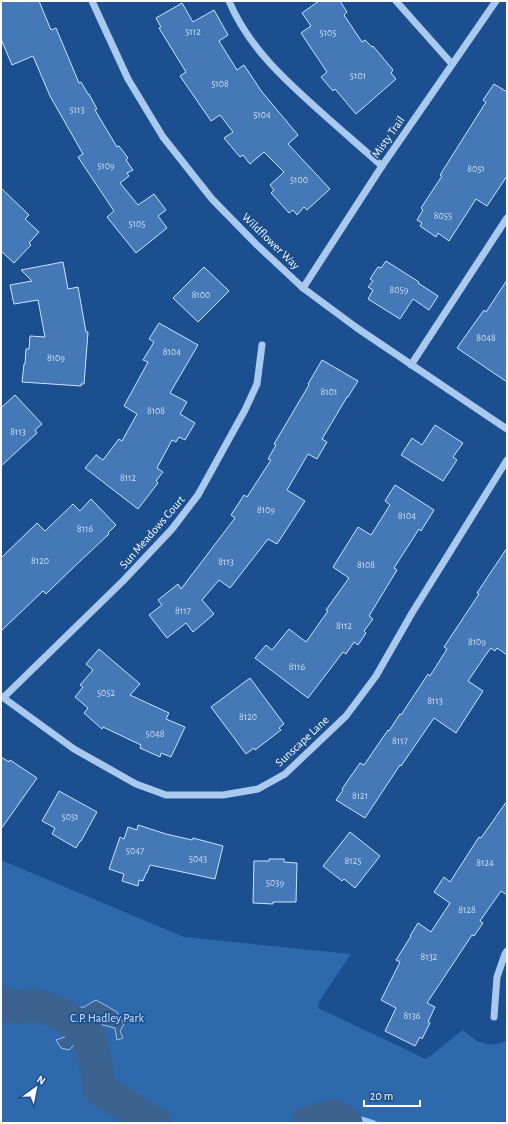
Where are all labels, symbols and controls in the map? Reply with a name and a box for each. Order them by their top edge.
house number: 5112 [185,27,201,37]
house number: 5105 [319,28,337,38]
house number: 5101 [350,71,366,81]
house number: 5108 [211,79,229,89]
house number: 5113 [69,105,85,115]
house number: 5104 [253,110,271,120]
street label: Misty Trail [369,114,408,161]
house number: 5109 [97,161,115,171]
house number: 8051 [467,164,485,174]
house number: 5100 [290,175,308,185]
street label: Wildflower Way [239,211,302,272]
house number: 8055 [434,211,452,221]
house number: 5105 [128,219,146,229]
house number: 8059 [390,285,409,295]
house number: 8100 [192,290,210,300]
house number: 8048 [476,333,496,343]
house number: 8104 [163,347,181,357]
house number: 8109 [47,353,65,363]
house number: 8101 [321,387,337,397]
house number: 8108 [147,406,165,416]
house number: 8113 [10,427,26,437]
house number: 8112 [120,473,137,483]
street label: Sun Meadows Court [117,493,187,571]
house number: 8109 [257,505,275,515]
house number: 8104 [398,511,416,521]
house number: 8116 [77,524,93,534]
house number: 8120 [31,556,49,566]
house number: 8113 [218,557,234,567]
house number: 8108 [357,560,375,570]
house number: 8117 [175,606,191,616]
house number: 8112 [336,621,353,631]
house number: 8109 [468,637,486,647]
house number: 8116 [289,662,305,672]
house number: 5052 [97,688,116,698]
house number: 8113 [427,696,443,706]
house number: 8120 [239,712,257,722]
street label: Sunscape Lane [273,713,331,769]
house number: 5048 [145,729,165,739]
house number: 8117 [392,736,408,746]
house number: 8121 [352,791,368,801]
house number: 5051 [61,812,79,822]
house number: 5047 [126,846,144,856]
house number: 5043 [189,854,207,864]
house number: 8125 [345,856,361,866]
house number: 8124 [476,858,494,868]
house number: 5039 [266,878,284,888]
house number: 8128 [458,905,476,915]
house number: 8132 [421,952,438,962]
house number: 8136 [404,1011,421,1021]
park label: C.P. Hadley Park [70,1012,144,1025]
north arrow [16,1068,56,1108]
text: N [35,1073,47,1087]
scale bar [364,1082,420,1108]
text: 20 m [370,1090,393,1102]

